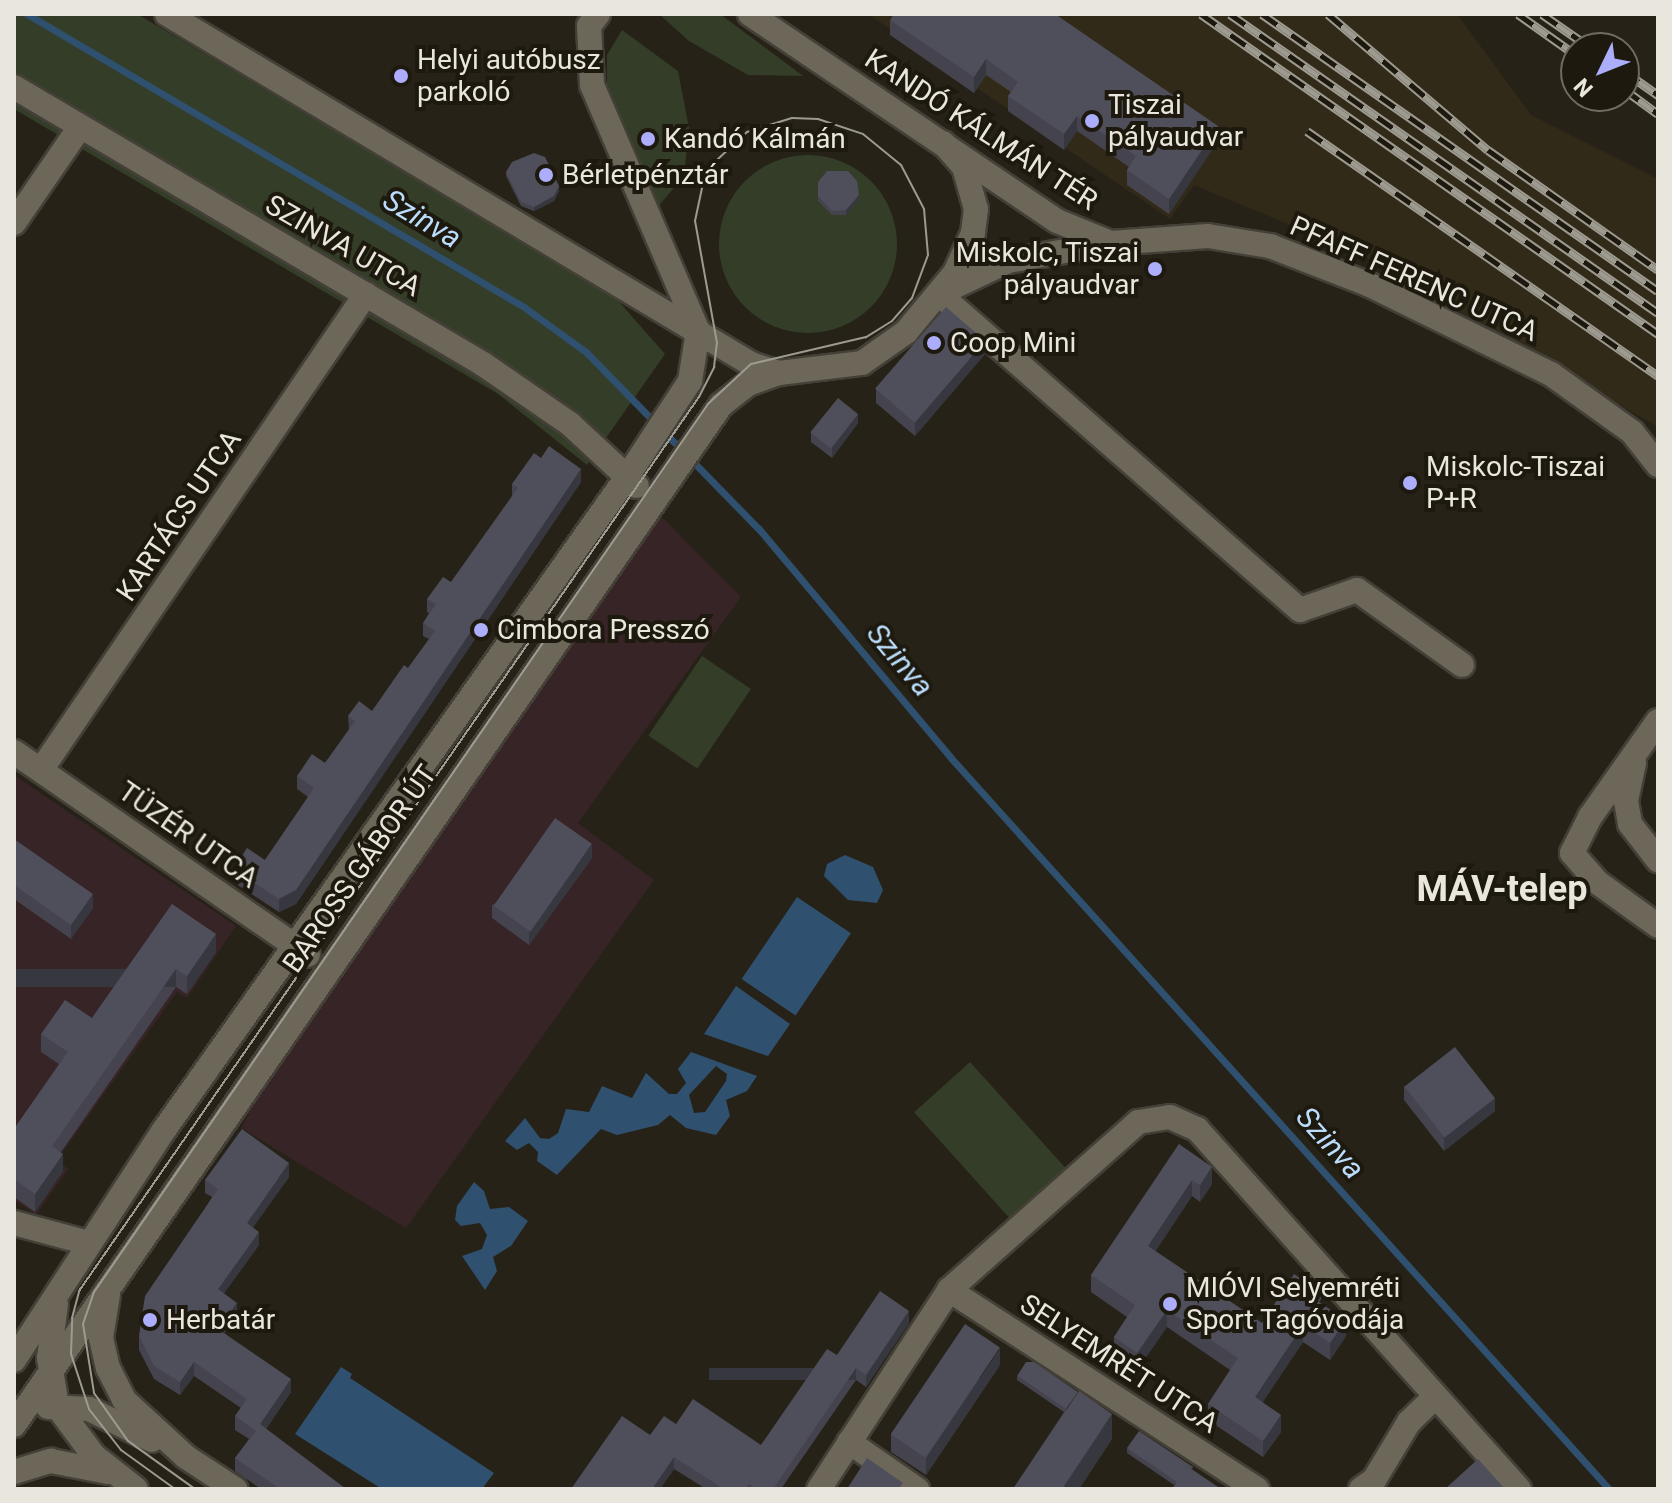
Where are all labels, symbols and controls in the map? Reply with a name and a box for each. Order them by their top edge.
north arrow [1560,32,1640,112]
street label: KANDÓ KÁLMÁN TÉR [858,42,1104,218]
place label: Helyi autóbusz parkoló [417,43,601,109]
marker: Helyi autóbusz parkoló [392,67,410,85]
text: N [1569,73,1598,102]
place label: Tiszai pályaudvar [1108,88,1243,154]
marker: Tiszai pályaudvar [1083,112,1101,130]
place label: Kandó Kálmán [664,122,846,156]
marker: Kandó Kálmán [639,130,657,148]
place label: Bérletpénztár [562,158,728,192]
marker: Bérletpénztár [537,166,555,184]
water label: Szinva [376,182,468,256]
street label: SZINVA UTCA [259,188,427,304]
street label: PFAFF FERENC UTCA [1285,209,1543,349]
place label: Miskolc, Tiszai pályaudvar [955,236,1139,302]
marker: Miskolc, Tiszai pályaudvar [1146,260,1164,278]
place label: Coop Mini [950,326,1076,360]
marker: Coop Mini [925,334,943,352]
street label: KARTÁCS UTCA [110,424,248,608]
place label: Miskolc-Tiszai P+R [1426,450,1605,516]
marker: Miskolc-Tiszai P+R [1401,474,1419,492]
place label: Cimbora Presszó [497,613,710,647]
water label: Szinva [859,616,941,704]
marker: Cimbora Presszó [472,621,490,639]
street label: BAROSS GÁBOR ÚT [276,759,444,979]
street label: TÜZÉR UTCA [112,775,264,895]
district label: MÁV-telep [1416,868,1588,912]
water label: Szinva [1288,1100,1372,1186]
place label: MIÓVI Selyemréti Sport Tagóvodája [1186,1271,1405,1337]
street label: SELYEMRÉT UTCA [1014,1287,1224,1441]
marker: MIÓVI Selyemréti Sport Tagóvodája [1161,1295,1179,1313]
place label: Herbatár [166,1303,275,1337]
marker: Herbatár [141,1311,159,1329]

